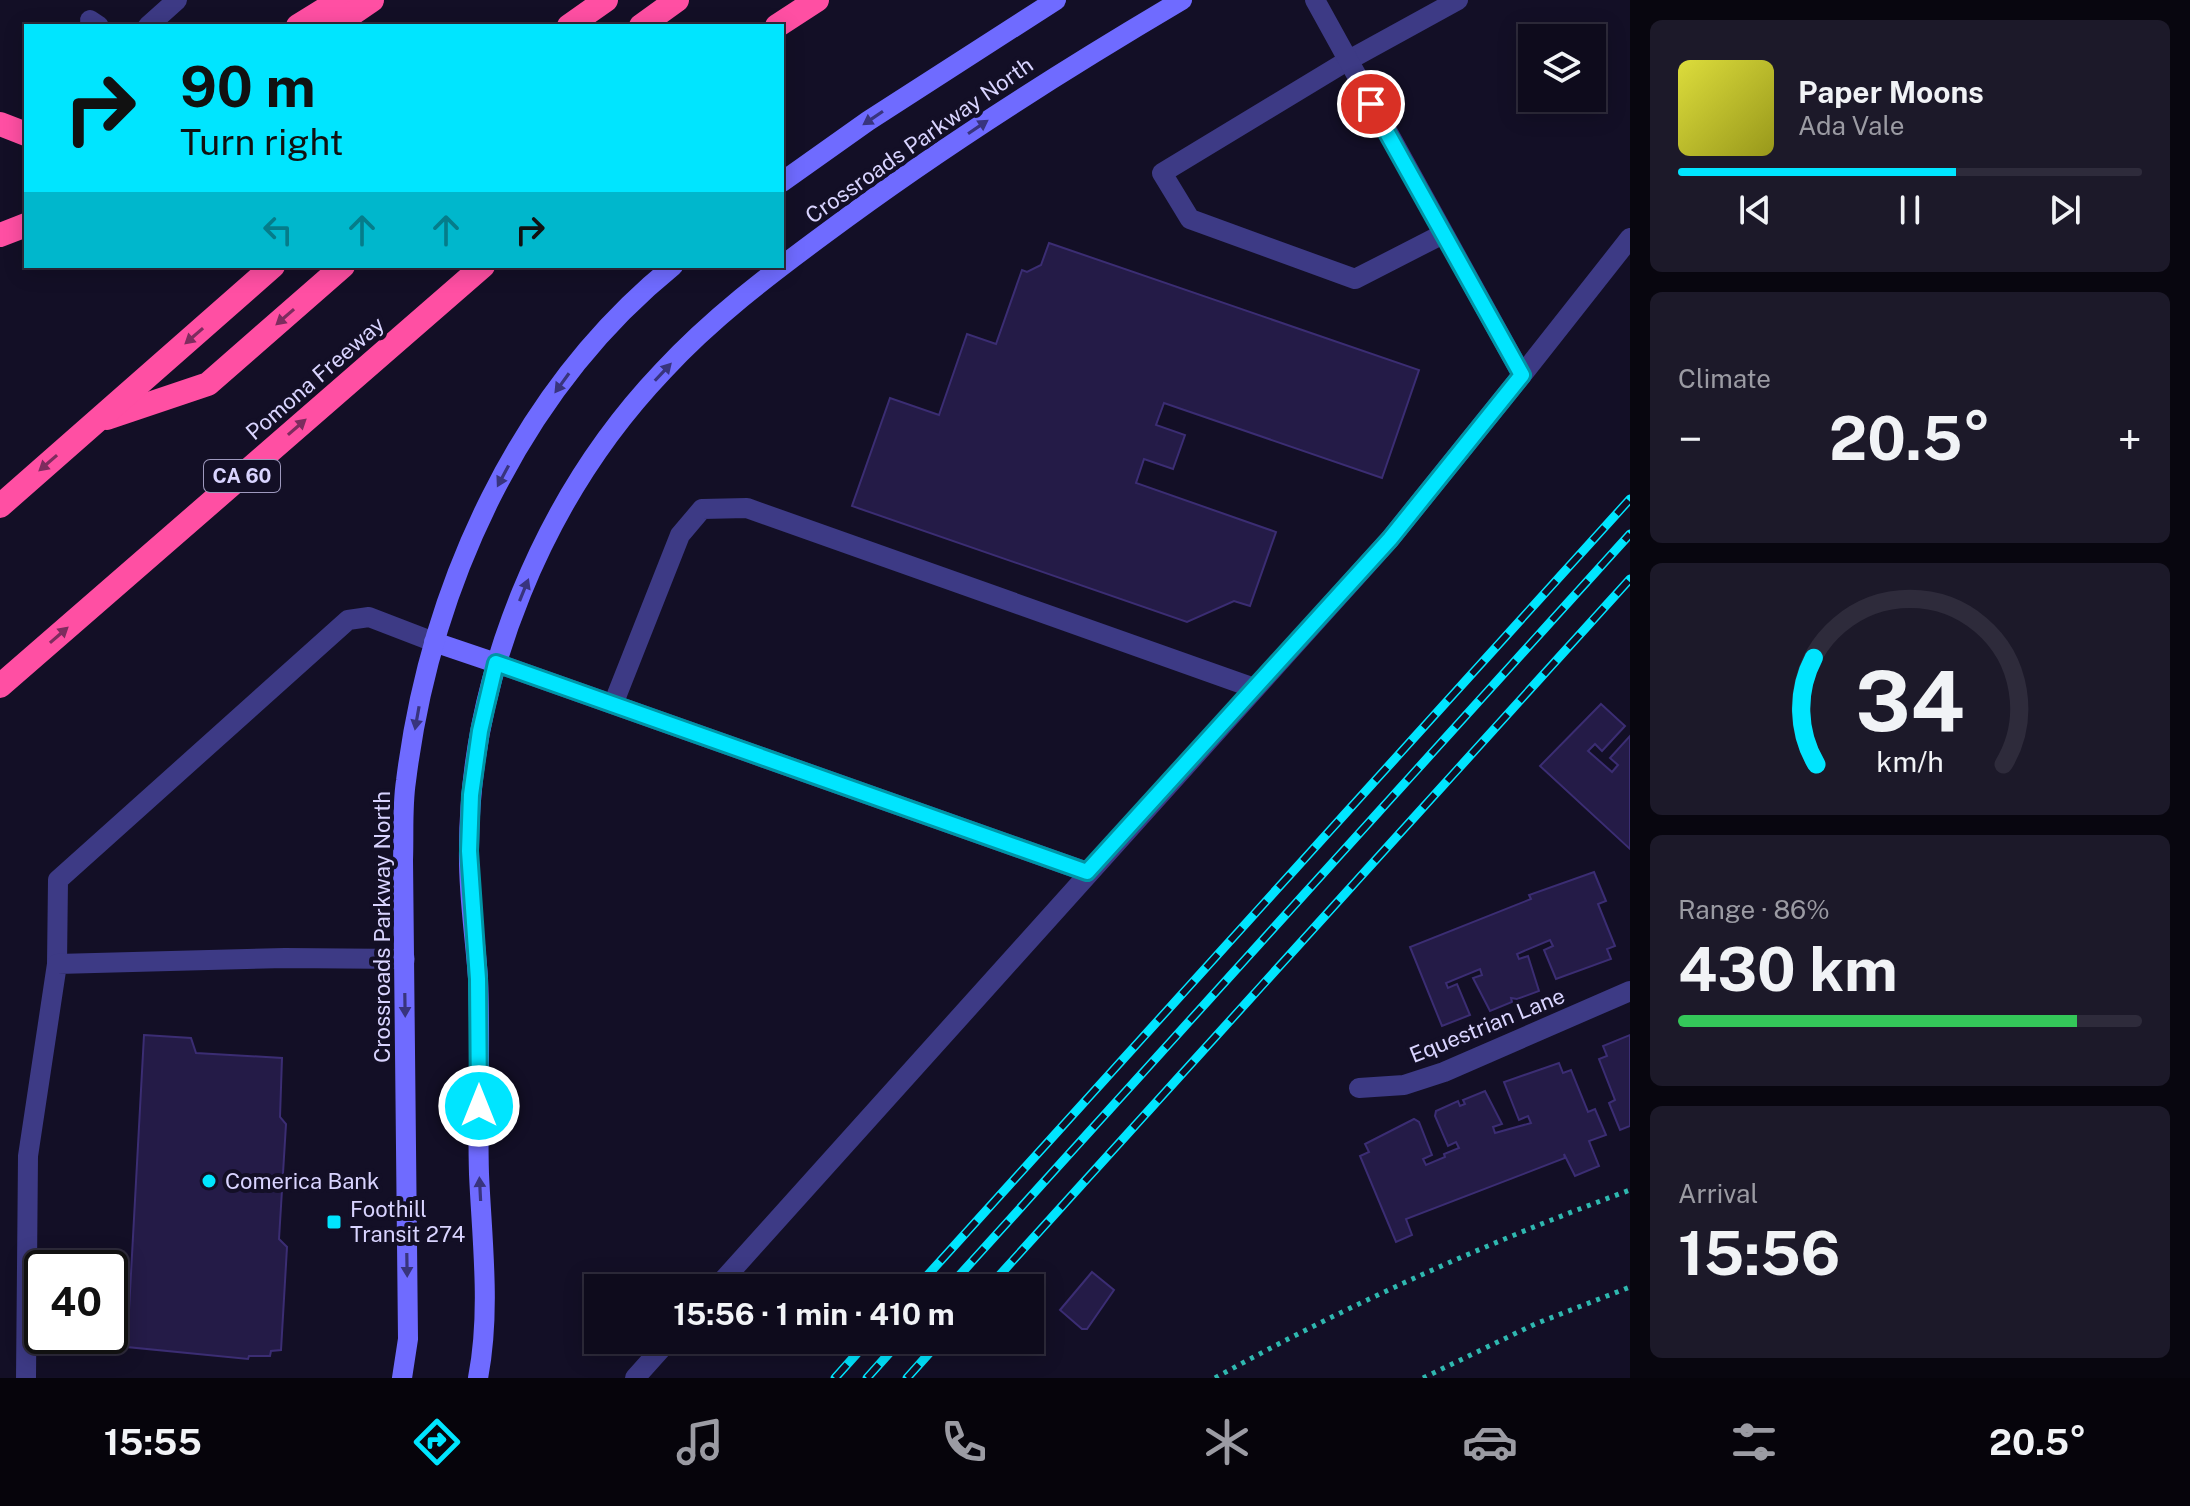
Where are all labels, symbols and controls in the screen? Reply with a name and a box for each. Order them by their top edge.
map controls [1518,24,1606,112]
button: layers [1518,24,1606,112]
street label: Crossroads Parkway North [800,51,1038,229]
text: 90 m [180,54,316,120]
icon: right [48,56,152,160]
pin [1337,70,1405,138]
text: Paper Moons [1798,74,1984,110]
icon: arrive [1349,82,1393,126]
one-way arrow [862,110,883,125]
text: Ada Vale [1798,110,1904,141]
one-way arrow [967,120,989,135]
text: Turn right [180,121,343,163]
icon: previous [1733,188,1777,232]
icon: pause [1888,188,1932,232]
icon: next [2043,188,2087,232]
icon: left [256,208,300,252]
icon: ahead [340,208,384,252]
icon: ahead [424,208,468,252]
icon: right [508,208,552,252]
one-way arrow [275,308,294,326]
street label: Pomona Freeway [241,311,390,445]
one-way arrow [184,327,204,344]
one-way arrow [653,363,671,382]
text: Climate [1678,363,1771,394]
one-way arrow [555,373,570,394]
text: 20.5° [1829,403,1991,474]
text: − [1678,413,1702,465]
text: + [2118,413,2142,465]
one-way arrow [288,419,307,437]
one-way arrow [39,454,58,472]
road number: CA 60 [204,460,280,492]
one-way arrow [496,465,510,488]
one-way arrow [518,578,531,602]
one-way arrow [49,626,68,644]
text: 34 [1855,652,1965,750]
one-way arrow [410,706,422,731]
text: km/h [1876,745,1944,778]
street label: Crossroads Parkway North [369,791,395,1063]
text: Range · 86% [1678,894,1830,925]
text: 430 km [1678,934,1898,1005]
street label: Equestrian Lane [1406,982,1568,1068]
one-way arrow [399,993,411,1018]
position arrow [437,1064,521,1148]
place label: Comerica Bank [225,1168,379,1194]
marker: Comerica Bank [200,1172,218,1190]
one-way arrow [473,1176,486,1201]
text: Arrival [1678,1178,1758,1209]
place label: Foothill Transit 274 [350,1196,466,1247]
marker: Foothill Transit 274 [325,1213,343,1231]
text: 15:56 [1678,1218,1840,1289]
speed limit sign: 40 [24,1250,128,1354]
one-way arrow [401,1253,413,1278]
text: 15:56 · 1 min · 410 m [673,1296,955,1332]
icon: directions [409,1414,465,1470]
icon: music [672,1414,728,1470]
icon: phone [936,1414,992,1470]
icon: climate [1199,1414,1255,1470]
icon: car [1462,1414,1518,1470]
icon: filters [1726,1414,1782,1470]
text: 15:55 [104,1421,202,1463]
text: 20.5° [1989,1421,2086,1463]

